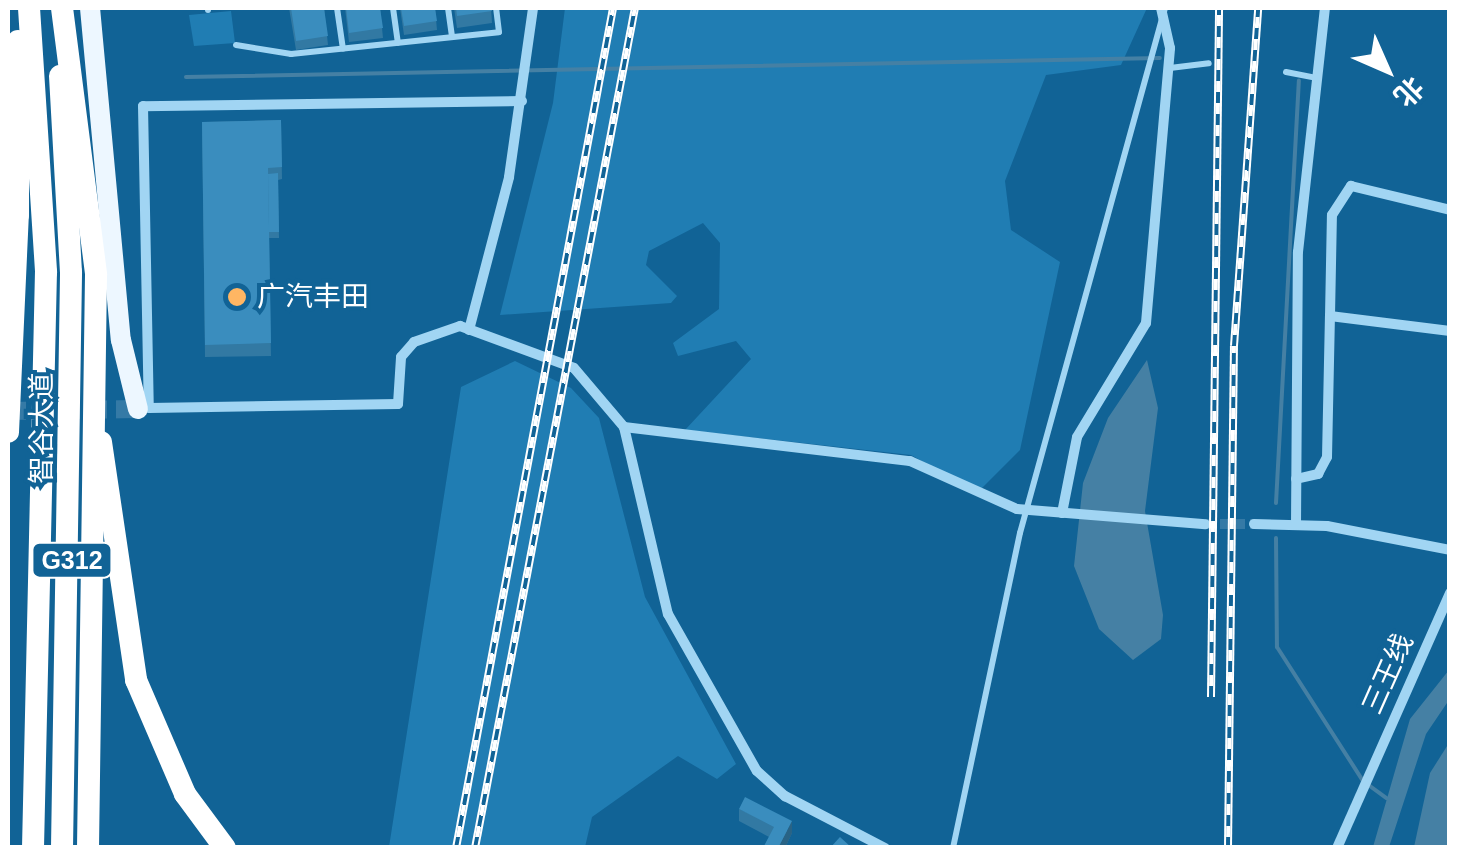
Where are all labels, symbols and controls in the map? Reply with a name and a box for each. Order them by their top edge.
north arrow [1337,20,1437,120]
text: 北 [1388,71,1429,112]
place label: 广汽丰田 [257,280,369,314]
marker: 广汽丰田 [226,286,248,308]
street label: 智谷大道 [25,372,59,484]
road number: G312 [30,540,114,580]
street label: 三王线 [1356,629,1420,719]

